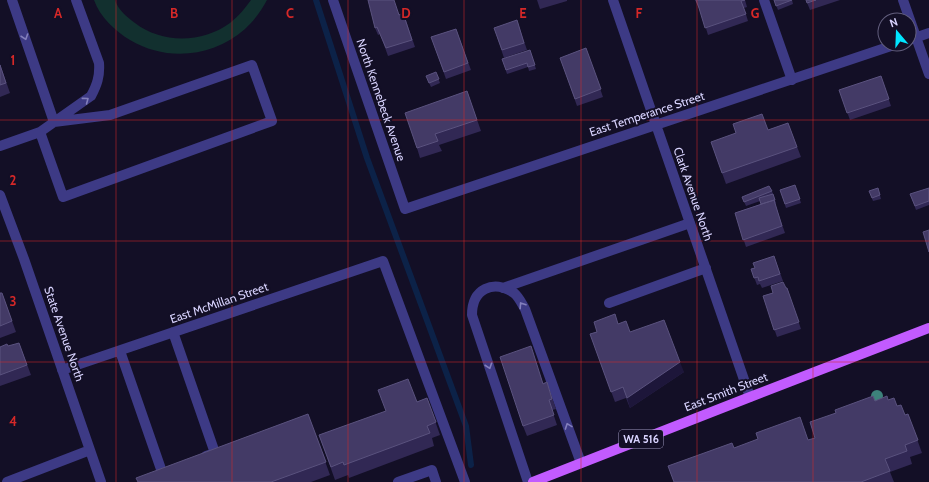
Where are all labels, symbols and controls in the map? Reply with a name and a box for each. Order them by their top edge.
text: A [54,5,63,21]
text: B [170,5,178,21]
text: C [286,5,294,21]
text: D [401,5,411,21]
text: E [519,5,527,21]
text: F [636,5,643,21]
text: G [751,5,760,21]
north arrow [877,12,917,52]
text: N [888,15,900,30]
one-way arrow [20,33,29,40]
street label: North Kennebeck Avenue [353,37,409,163]
text: 1 [11,52,15,68]
street label: East Temperance Street [587,88,706,139]
one-way arrow [82,97,89,104]
street label: Clark Avenue North [670,145,716,243]
text: 2 [10,172,17,188]
street label: East McMillan Street [168,279,270,326]
street label: State Avenue North [41,284,88,383]
text: 3 [9,293,17,309]
one-way arrow [519,302,527,309]
one-way arrow [484,363,493,370]
street label: East Smith Street [682,369,770,414]
text: 4 [9,413,17,429]
one-way arrow [564,423,572,430]
road number: WA 516 [619,430,663,448]

